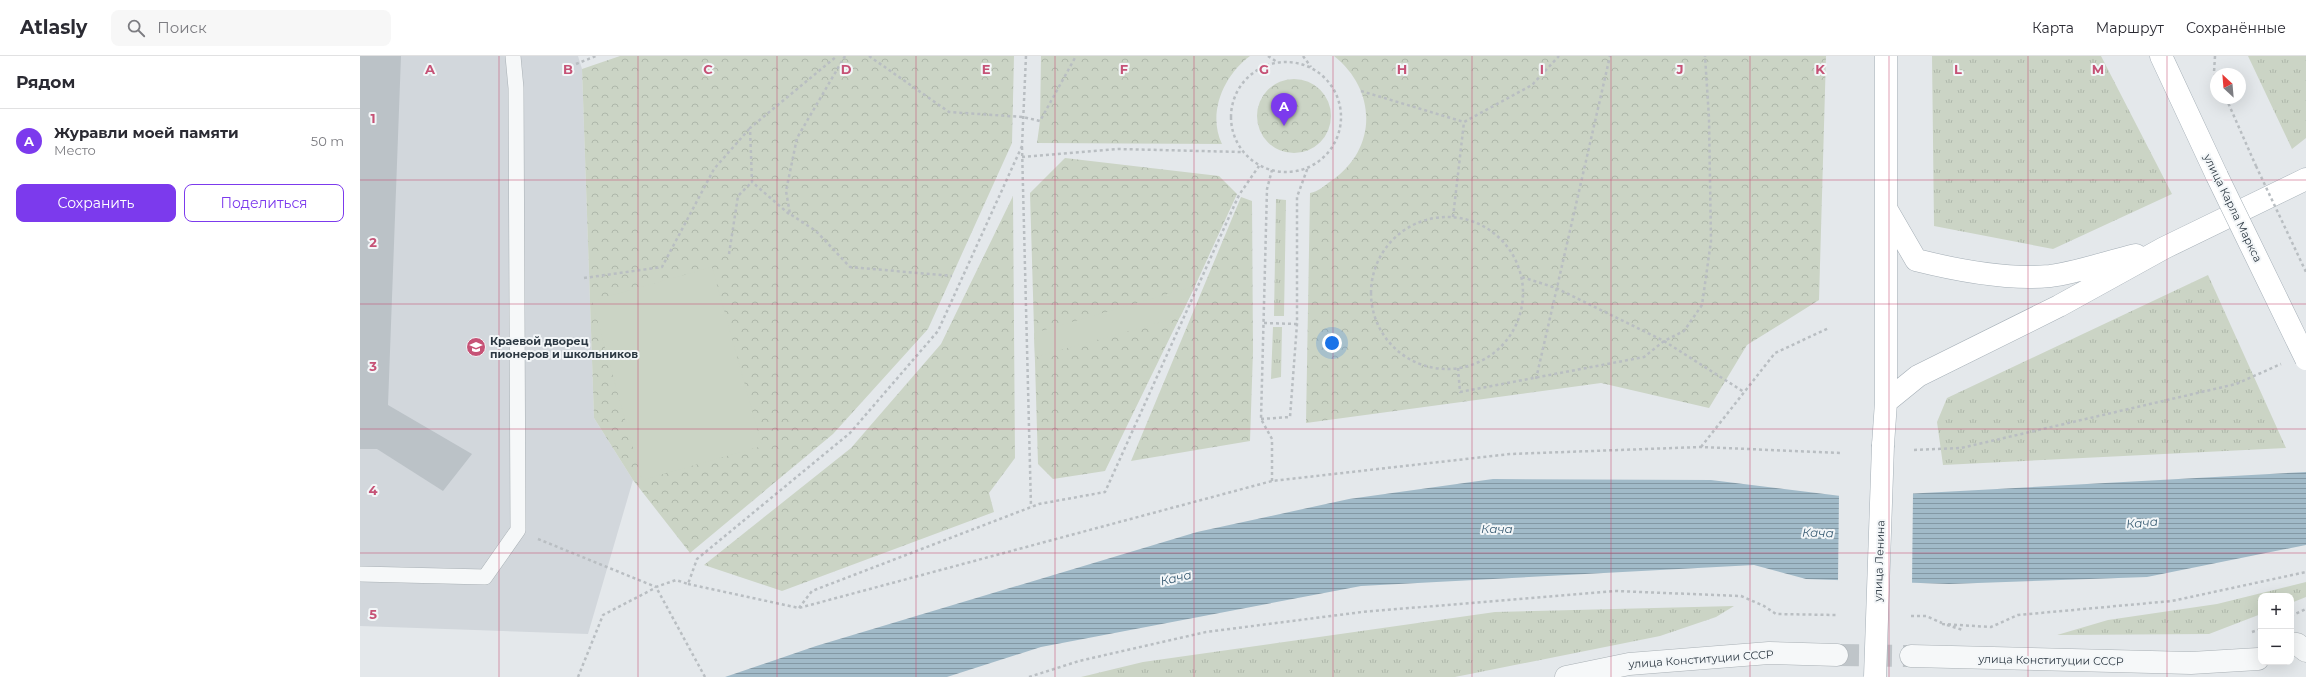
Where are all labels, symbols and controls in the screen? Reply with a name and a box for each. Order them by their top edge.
search box [111,10,391,46]
text: Atlasly [20,16,87,39]
icon: search [125,17,147,39]
text: Поиск [157,18,207,37]
text: Карта [2032,19,2074,37]
text: Маршрут [2096,19,2164,37]
text: Сохранённые [2186,19,2286,37]
text: A [424,61,436,77]
text: B [563,61,573,77]
text: C [703,61,713,77]
text: D [841,61,852,77]
text: E [982,61,991,77]
text: F [1120,61,1128,77]
text: G [1259,61,1269,77]
text: H [1397,61,1407,77]
text: I [1540,61,1544,77]
text: J [1675,61,1684,77]
text: K [1815,61,1825,77]
text: L [1954,61,1962,77]
text: M [2092,61,2104,77]
north arrow [2210,68,2246,104]
text: Рядом [16,72,75,92]
pin: A [1271,93,1297,126]
text: 1 [370,110,376,126]
text: Журавли моей памяти [54,123,239,142]
text: A [24,133,34,149]
text: 50 m [311,133,344,149]
text: Место [54,142,96,158]
street label: улица Карла Маркса [2200,151,2265,264]
button: Сохранить [16,184,176,222]
button: Поделиться [184,184,344,222]
text: 2 [369,234,377,250]
your location [1322,333,1342,353]
place label: Краевой дворец пионеров и школьников [490,334,638,361]
school or university icon: Краевой дворец пионеров и школьников [465,336,487,358]
text: 3 [368,358,377,374]
text: 4 [369,482,378,498]
water label: Кача [2125,514,2158,531]
street label: улица Ленина [1871,520,1887,603]
water label: Кача [1481,521,1513,536]
water label: Кача [1802,525,1834,540]
water label: Кача [1159,567,1193,588]
map controls [2258,593,2294,665]
button: + [2258,593,2294,629]
text: 5 [369,606,377,622]
button: − [2258,629,2294,665]
street label: улица Конституции СССР [1627,647,1774,671]
street label: улица Конституции СССР [1977,652,2124,668]

